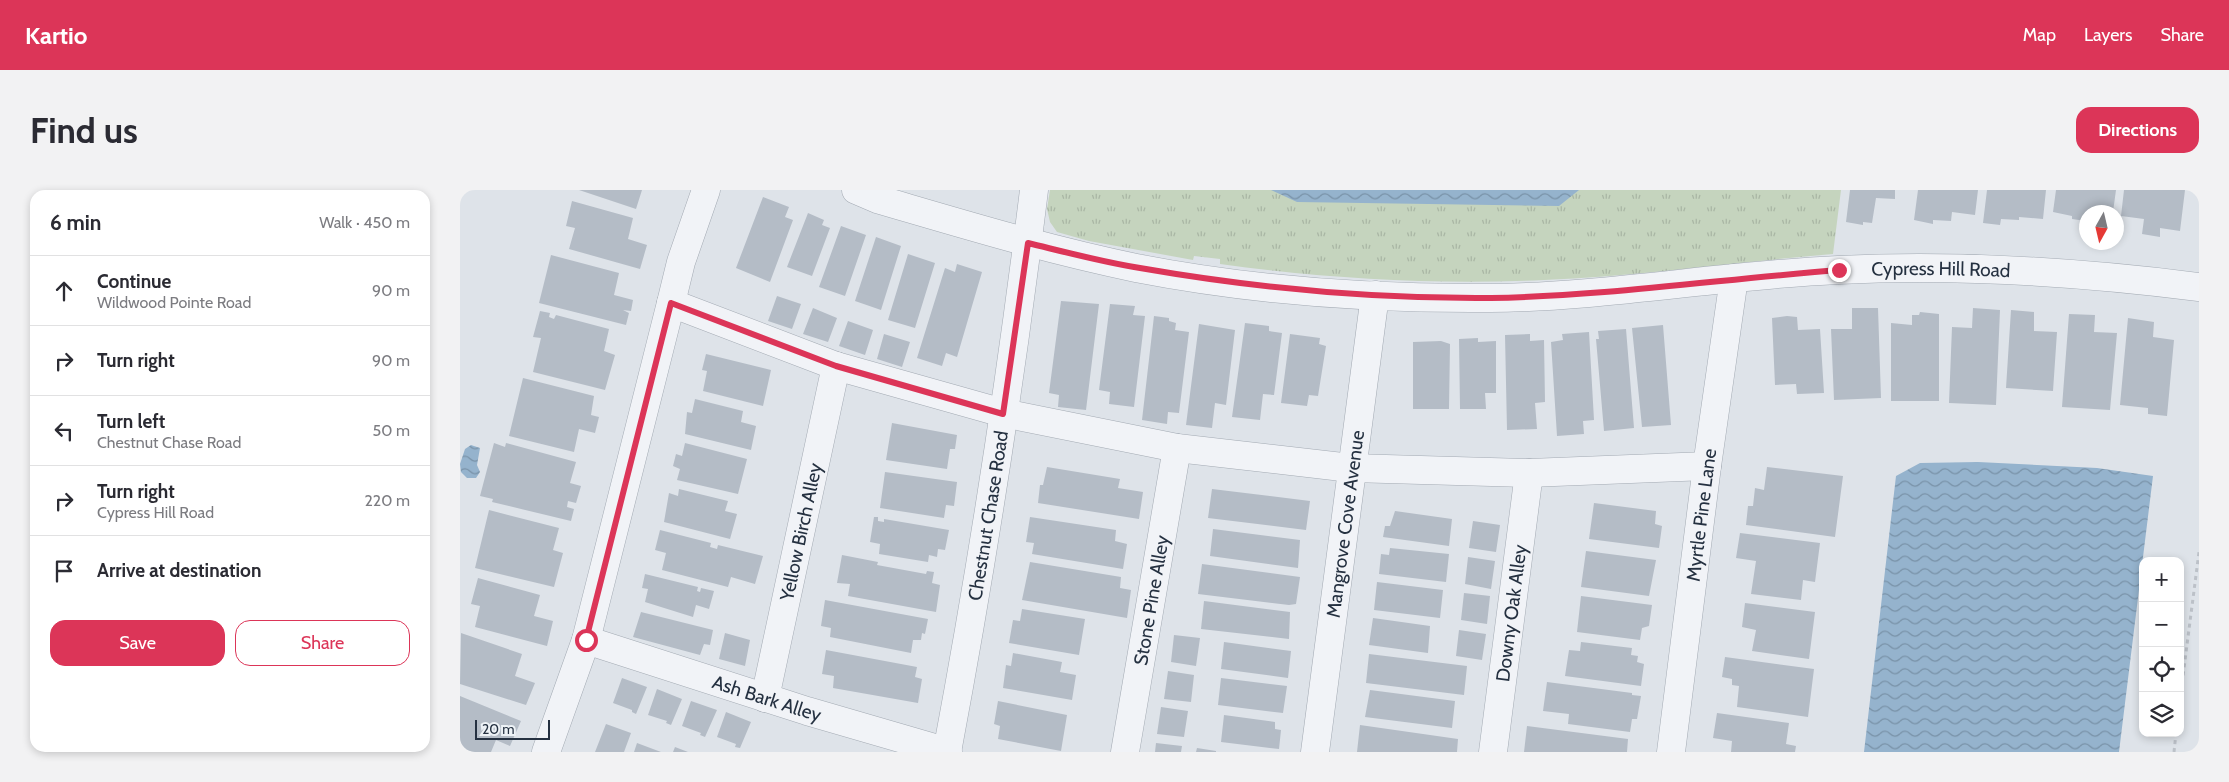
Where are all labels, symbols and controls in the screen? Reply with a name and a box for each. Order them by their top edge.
text: Kartio [25,21,88,50]
text: Map [2023,24,2056,46]
text: Layers [2084,24,2133,46]
text: Share [2161,24,2204,46]
button: Directions [2076,107,2199,153]
text: Find us [30,109,138,152]
north arrow [2079,205,2124,250]
text: 6 min [50,210,101,235]
text: Walk · 450 m [319,213,410,232]
street label: Cypress Hill Road [1871,256,2011,282]
route end [1828,259,1851,282]
text: Continue [97,270,171,293]
icon: ahead [50,277,78,305]
text: 90 m [372,281,410,300]
text: Wildwood Pointe Road [97,293,251,312]
icon: right [50,347,78,375]
text: Turn right [97,349,175,372]
text: 90 m [372,351,410,370]
text: Turn left [97,410,165,433]
icon: left [50,417,78,445]
text: 50 m [373,421,410,440]
street label: Mangrove Cove Avenue [1321,428,1369,619]
street label: Chestnut Chase Road [963,429,1013,602]
text: Chestnut Chase Road [97,433,241,452]
street label: Myrtle Pine Lane [1681,447,1721,583]
street label: Yellow Birch Alley [774,460,827,604]
text: Turn right [97,480,175,503]
icon: right [50,487,78,515]
text: 220 m [364,491,410,510]
text: Cypress Hill Road [97,503,214,522]
street label: Stone Pine Alley [1129,533,1173,667]
street label: Downy Oak Alley [1491,543,1531,683]
icon: arrive [50,557,78,585]
map controls [2139,557,2184,737]
button: + [2139,557,2184,602]
text: Arrive at destination [97,559,261,582]
button: − [2139,602,2184,647]
button: Save [50,620,225,666]
button: Share [235,620,410,666]
route start [575,629,598,652]
button: locate [2139,647,2184,692]
street label: Ash Bark Alley [710,670,824,726]
button: layers [2139,692,2184,737]
scale bar [475,717,550,740]
text: 20 m [482,720,515,738]

